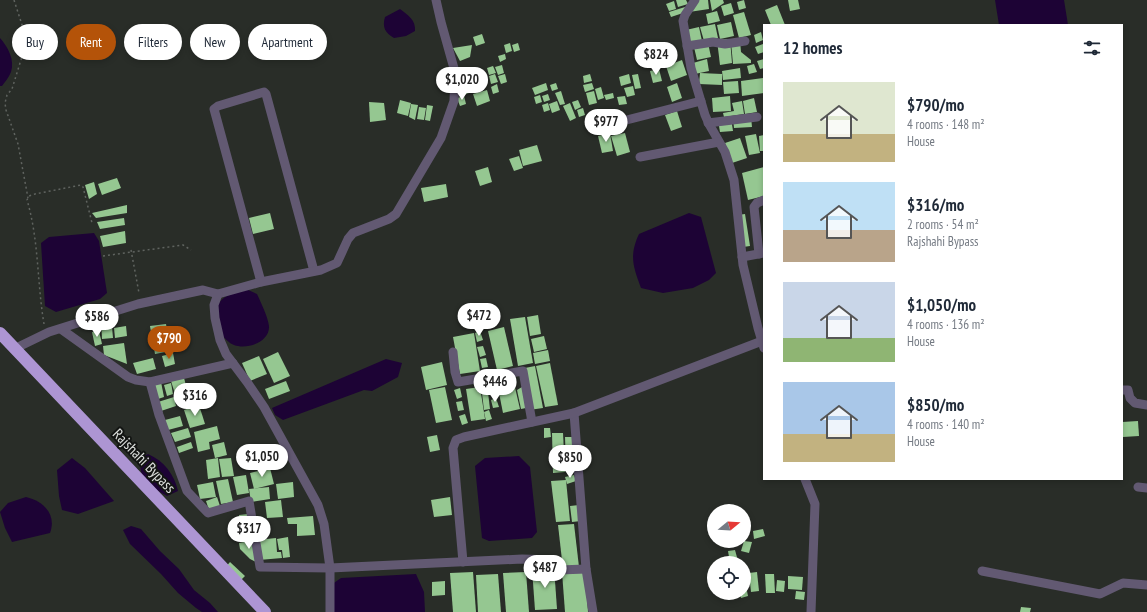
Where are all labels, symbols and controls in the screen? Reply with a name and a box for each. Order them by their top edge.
chip: Buy [12,24,58,60]
chip: Rent [66,24,116,60]
chip: Filters [124,24,182,60]
chip: New [190,24,240,60]
chip: Apartment [248,24,327,60]
text: 12 homes [783,37,842,59]
icon: filters [1081,37,1103,59]
pin: $824 [632,42,680,76]
text: $824 [644,46,668,63]
pin: $1,020 [429,67,495,101]
text: $1,020 [445,71,479,88]
text: $790/mo [907,94,964,116]
icon: home [815,98,863,146]
pin: $977 [582,109,630,143]
text: $977 [594,113,618,130]
text: 4 rooms · 148 m² [907,116,985,133]
text: House [907,133,935,150]
text: $316/mo [907,194,964,216]
icon: home [815,198,863,246]
text: 2 rooms · 54 m² [907,216,979,233]
text: Rajshahi Bypass [907,233,979,250]
text: $1,050/mo [907,294,976,316]
icon: home [815,298,863,346]
pin: $472 [455,303,503,337]
pin: $586 [73,304,121,338]
text: $472 [467,307,491,324]
text: $586 [85,308,109,325]
text: 4 rooms · 136 m² [907,316,985,333]
pin: $790 [145,326,193,360]
text: $790 [157,330,181,347]
text: House [907,333,935,350]
pin: $446 [471,369,519,403]
text: $446 [483,373,507,390]
pin: $316 [171,383,219,417]
text: $316 [183,387,207,404]
text: $850/mo [907,394,964,416]
icon: home [815,398,863,446]
text: 4 rooms · 140 m² [907,416,985,433]
street label: Rajshahi Bypass [109,424,180,497]
text: House [907,433,935,450]
pin: $1,050 [229,444,295,478]
pin: $850 [546,445,594,479]
text: $1,050 [245,448,279,465]
text: $850 [558,449,582,466]
north arrow [707,504,751,548]
map controls [707,504,751,600]
pin: $317 [225,516,273,550]
text: $317 [237,520,261,537]
pin: $487 [521,555,569,589]
button: locate [707,556,751,600]
text: $487 [533,559,557,576]

